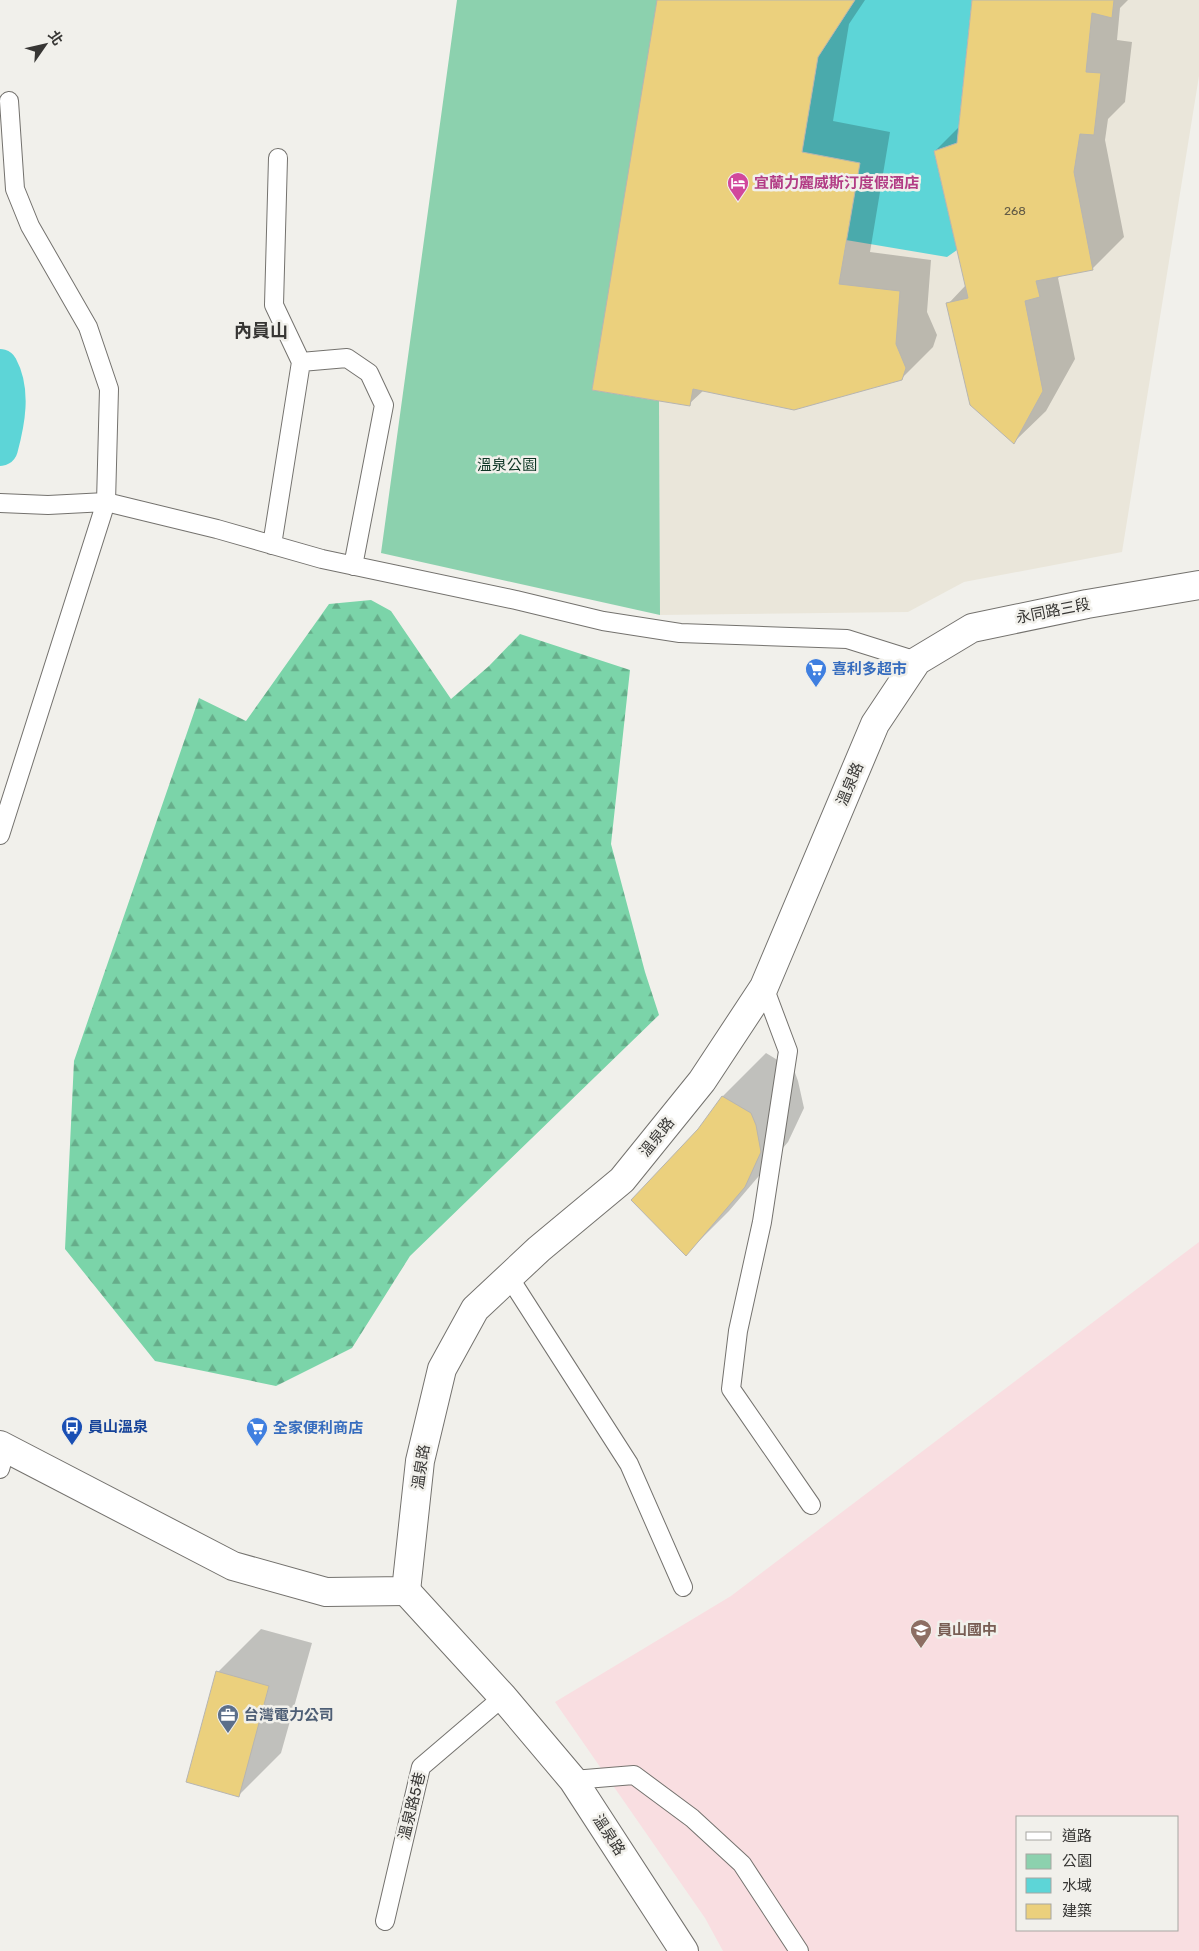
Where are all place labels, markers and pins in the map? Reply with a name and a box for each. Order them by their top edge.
hotel icon: 宜蘭力麗威斯汀度假酒店 [726,171,750,202]
place label: 宜蘭力麗威斯汀度假酒店 [754,174,919,192]
supermarket icon: 喜利多超市 [804,657,828,688]
place label: 喜利多超市 [832,660,907,678]
bus stop icon: 員山溫泉 [60,1415,84,1446]
supermarket icon: 全家便利商店 [245,1416,269,1447]
place label: 員山溫泉 [88,1418,148,1436]
place label: 全家便利商店 [273,1419,363,1437]
school or university icon: 員山國中 [909,1618,933,1649]
place label: 員山國中 [937,1621,997,1639]
office icon: 台灣電力公司 [216,1703,240,1734]
place label: 台灣電力公司 [244,1706,334,1724]

